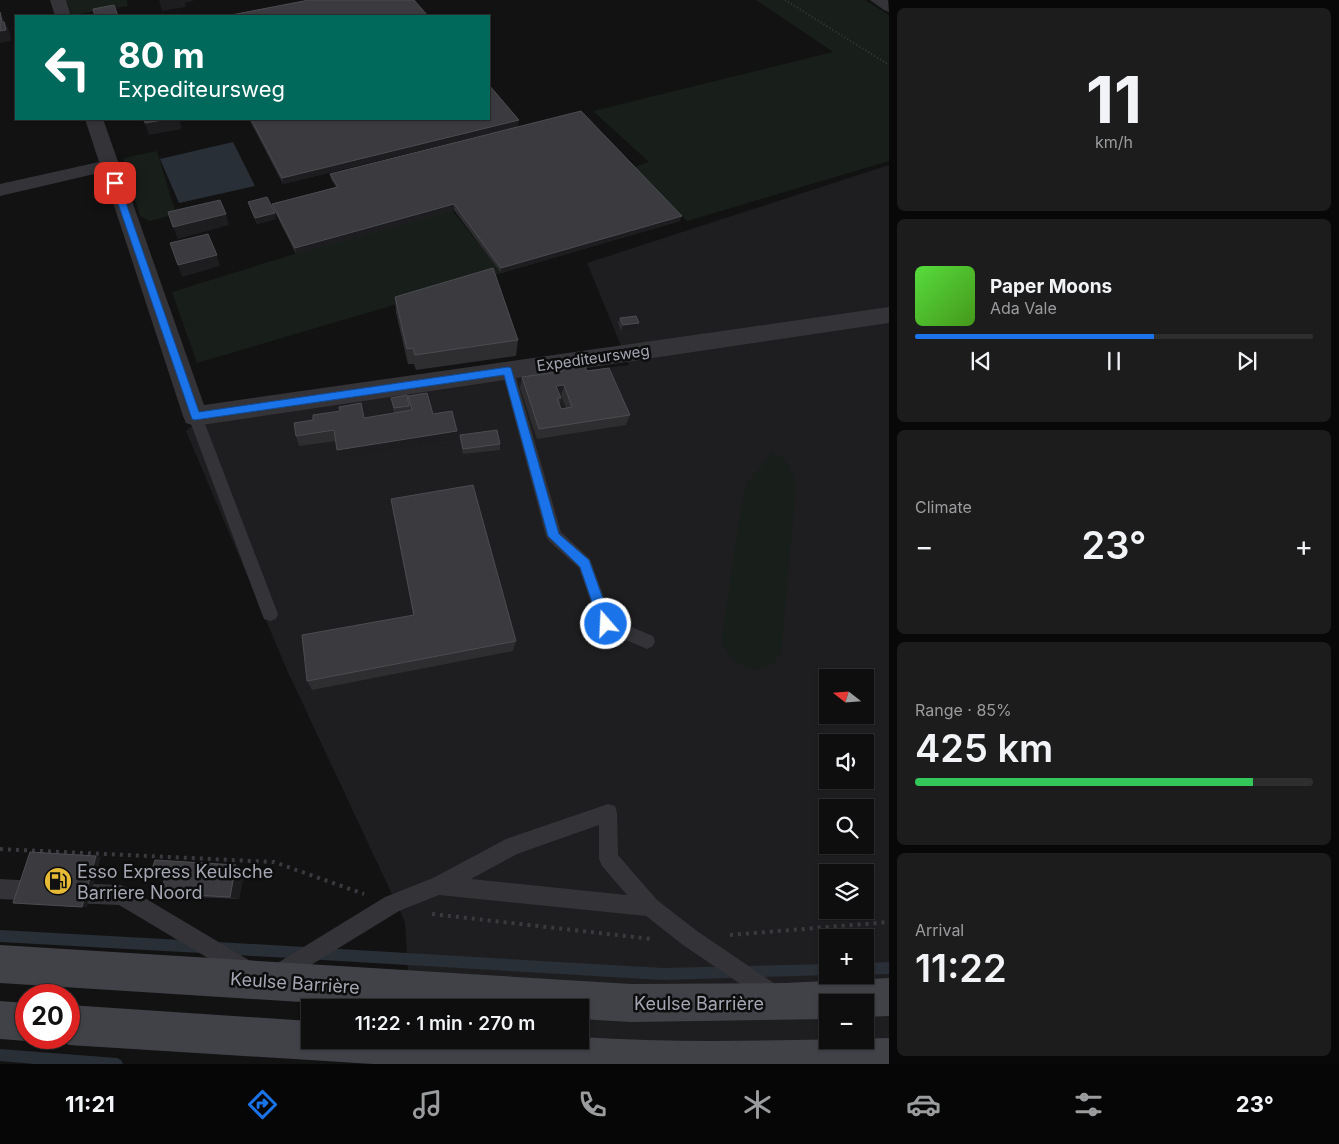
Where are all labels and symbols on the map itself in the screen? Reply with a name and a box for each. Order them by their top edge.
pin [94,162,136,204]
street label: Expediteursweg [535,341,651,375]
position arrow [579,597,631,649]
north arrow [819,669,874,724]
place label: Esso Express Keulsche Barriere Noord [77,861,273,903]
fuel station icon: Esso Express Keulsche Barriere Noord [43,866,73,896]
street label: Keulse Barrière [230,968,360,998]
speed limit sign: 20 [15,984,80,1049]
street label: Keulse Barrière [634,993,764,1014]

